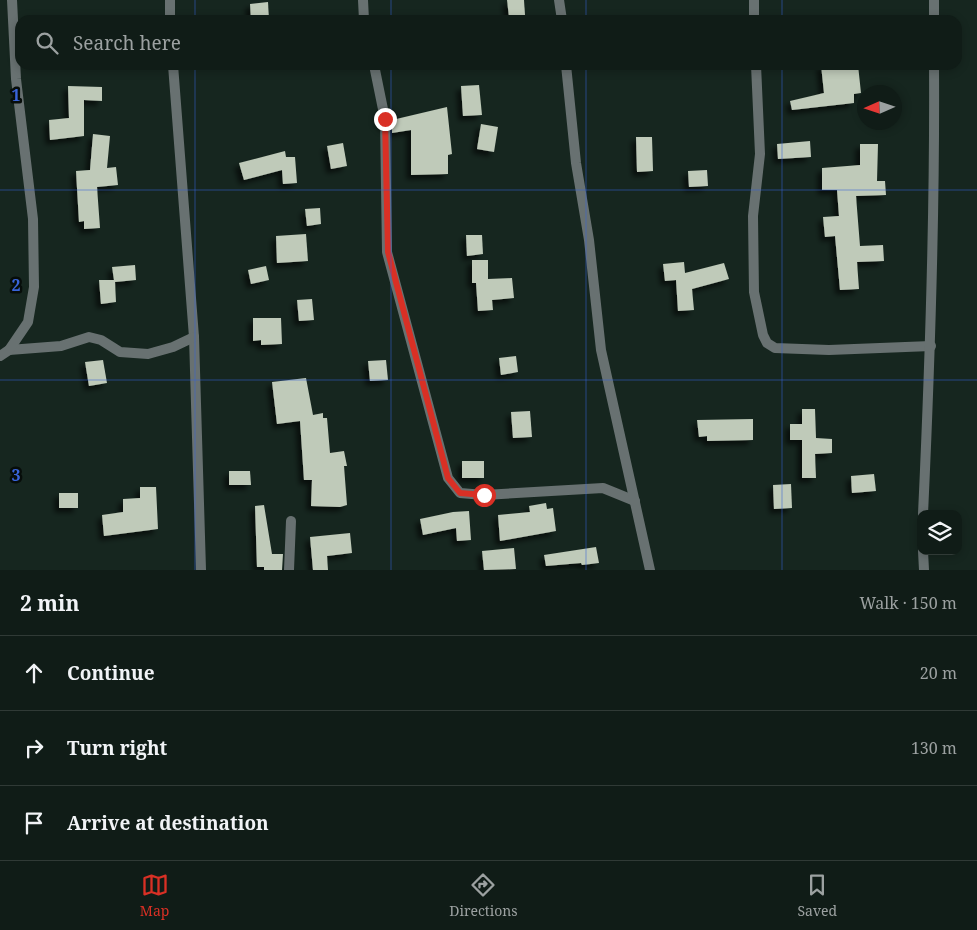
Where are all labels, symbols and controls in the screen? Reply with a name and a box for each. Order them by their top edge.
search box [15,15,962,70]
icon: search [33,29,61,57]
text: Search here [73,30,181,56]
text: 1 [11,84,21,106]
north arrow [857,85,902,130]
route end [374,108,397,131]
text: 2 [11,274,21,296]
text: 3 [11,464,21,486]
route start [473,484,496,507]
map controls [917,510,962,555]
button: layers [917,510,962,555]
text: 2 min [20,589,79,617]
text: Walk · 150 m [860,592,957,614]
icon: ahead [20,659,48,687]
text: Continue [67,660,155,686]
text: 20 m [920,662,957,684]
icon: right [20,734,48,762]
text: Turn right [67,735,167,761]
text: 130 m [911,737,957,759]
icon: arrive [20,809,48,837]
text: Arrive at destination [67,810,269,836]
tab: Map [140,871,169,920]
tab: Directions [449,871,518,920]
tab: Saved [797,871,837,920]

